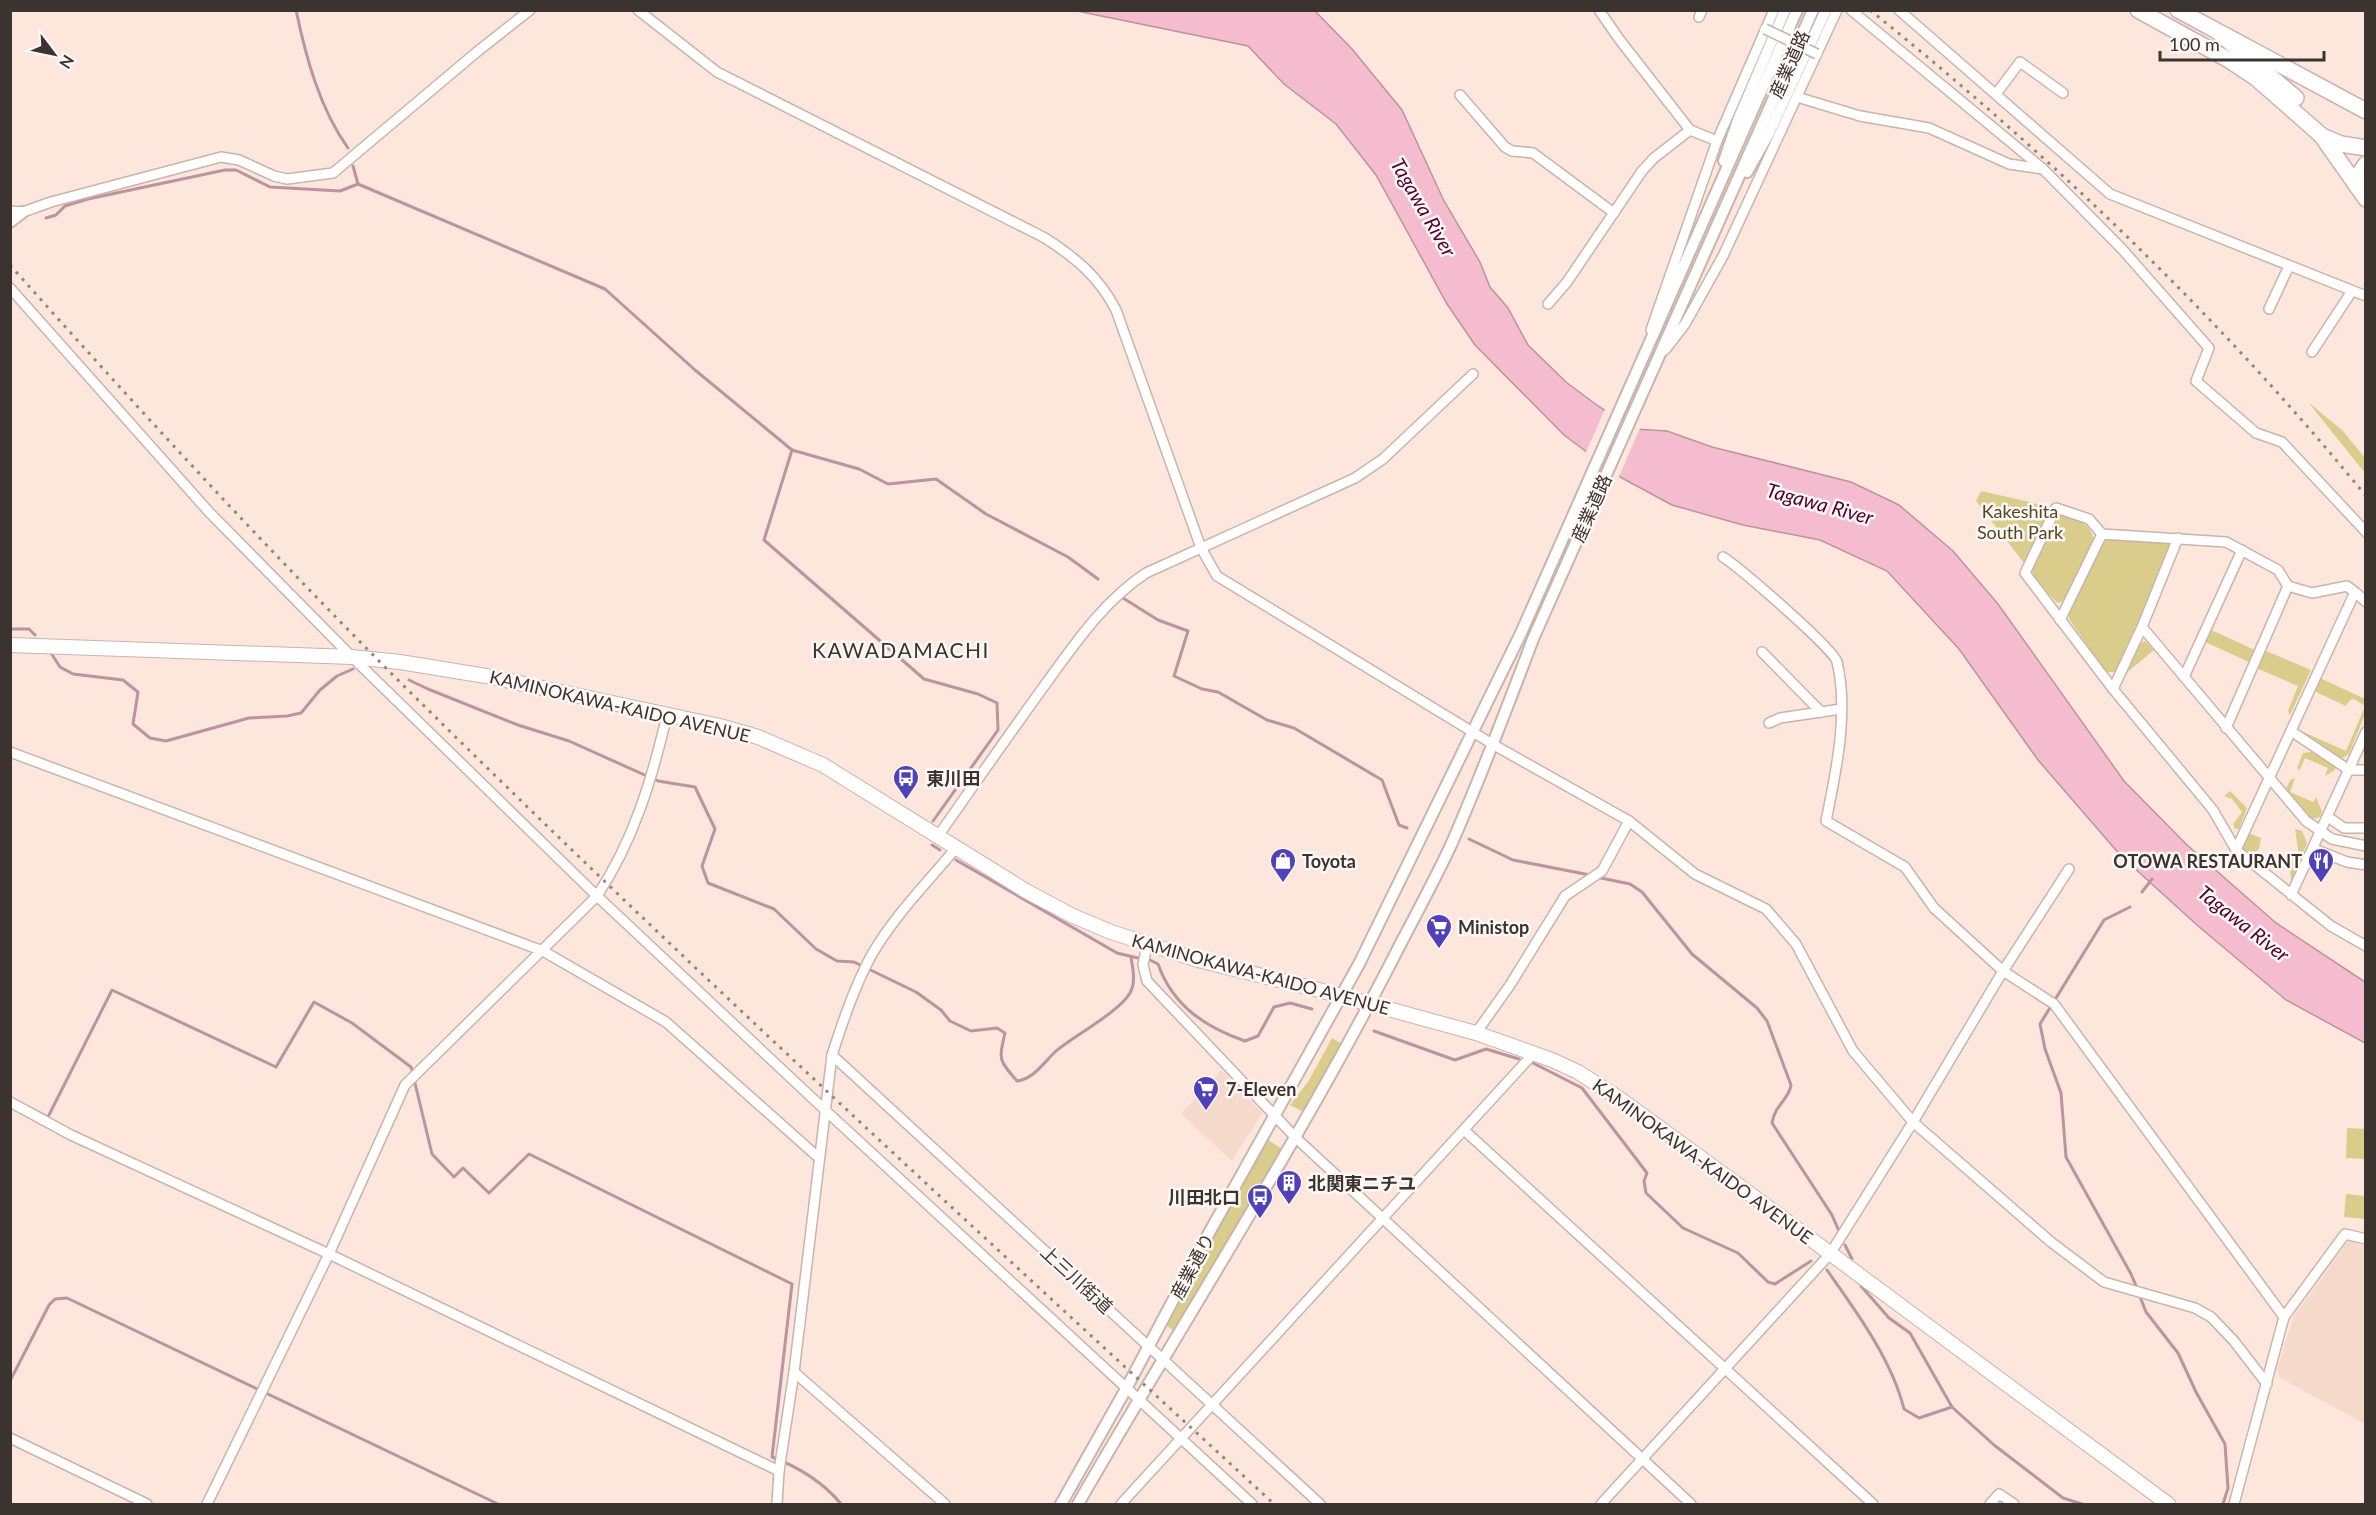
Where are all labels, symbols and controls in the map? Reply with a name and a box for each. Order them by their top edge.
north arrow [24,24,84,84]
scale bar [2160,24,2324,62]
street label: 産業道路 [1764,27,1814,101]
text: 100 m [2169,33,2220,55]
text: N [56,52,78,72]
water label: Tagawa River [1386,154,1462,261]
street label: 産業道路 [1566,471,1616,545]
water label: Tagawa River [1764,477,1877,529]
park label: Kakeshita South Park [1977,500,2064,543]
district label: KAWADAMACHI [812,637,990,662]
street label: KAMINOKAWA-KAIDO AVENUE [488,665,752,747]
bus stop icon: 東川田 [891,763,921,801]
place label: 東川田 [926,767,980,789]
shop icon: Toyota [1268,846,1298,884]
restaurant icon: OTOWA RESTAURANT [2306,846,2336,884]
place label: Toyota [1302,850,1356,872]
place label: OTOWA RESTAURANT [2113,850,2302,872]
water label: Tagawa River [2193,880,2295,967]
supermarket icon: Ministop [1424,912,1454,950]
place label: Ministop [1458,916,1529,938]
street label: KAMINOKAWA-KAIDO AVENUE [1129,929,1393,1019]
supermarket icon: 7-Eleven [1191,1074,1221,1112]
street label: KAMINOKAWA-KAIDO AVENUE [1589,1074,1817,1248]
place label: 7-Eleven [1226,1078,1296,1100]
building icon: 北関東ニチユ [1274,1168,1304,1206]
place label: 北関東ニチユ [1308,1172,1416,1194]
bus stop icon: 川田北口 [1245,1182,1275,1220]
place label: 川田北口 [1168,1186,1240,1208]
street label: 産業通り [1165,1229,1219,1303]
street label: 上三川街道 [1037,1240,1117,1318]

